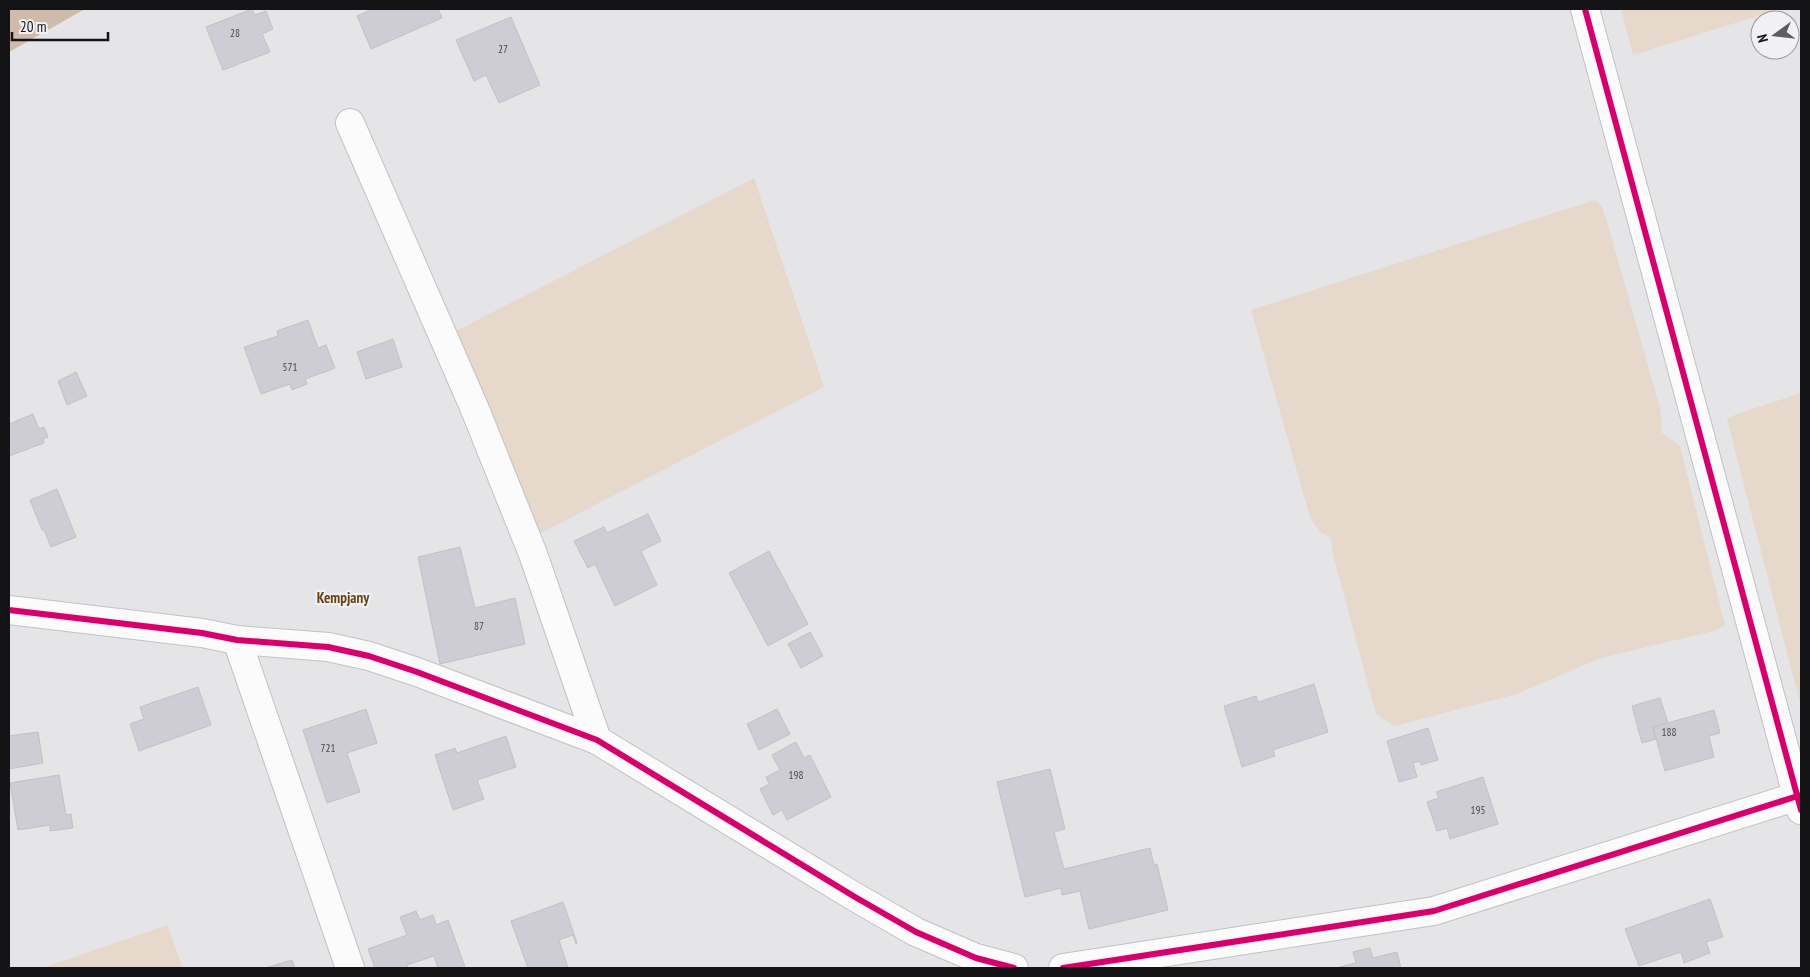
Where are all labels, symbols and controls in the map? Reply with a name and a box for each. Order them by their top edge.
scale bar [12,10,109,42]
north arrow [1750,10,1800,60]
text: 20 m [20,17,46,36]
house number: 28 [230,26,240,40]
text: N [1753,32,1772,44]
house number: 27 [498,42,508,56]
house number: 571 [283,360,297,374]
district label: Kempjany [317,588,370,607]
house number: 87 [474,619,484,633]
house number: 188 [1662,725,1676,739]
house number: 721 [321,741,335,755]
house number: 198 [789,768,803,782]
house number: 195 [1471,803,1485,817]

